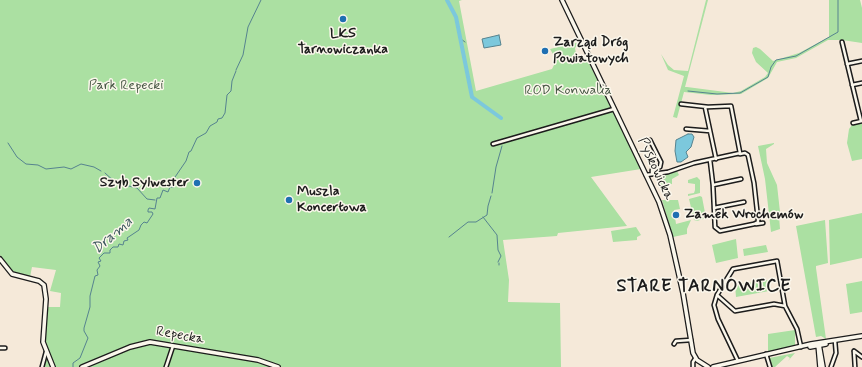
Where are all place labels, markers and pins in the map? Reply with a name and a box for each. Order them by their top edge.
marker: LKS Tarnowiczanka [338,14,348,24]
place label: LKS Tarnowiczanka [298,26,388,58]
place label: Zarząd Dróg Powiatowych [553,35,629,68]
marker: Zarząd Dróg Powiatowych [540,46,550,56]
place label: Szyb Sylwester [100,175,189,191]
marker: Szyb Sylwester [192,178,202,188]
place label: Muszla Koncertowa [297,184,367,216]
marker: Muszla Koncertowa [284,195,294,205]
place label: Zamek Wrochemów [684,207,803,223]
marker: Zamek Wrochemów [671,210,681,220]

